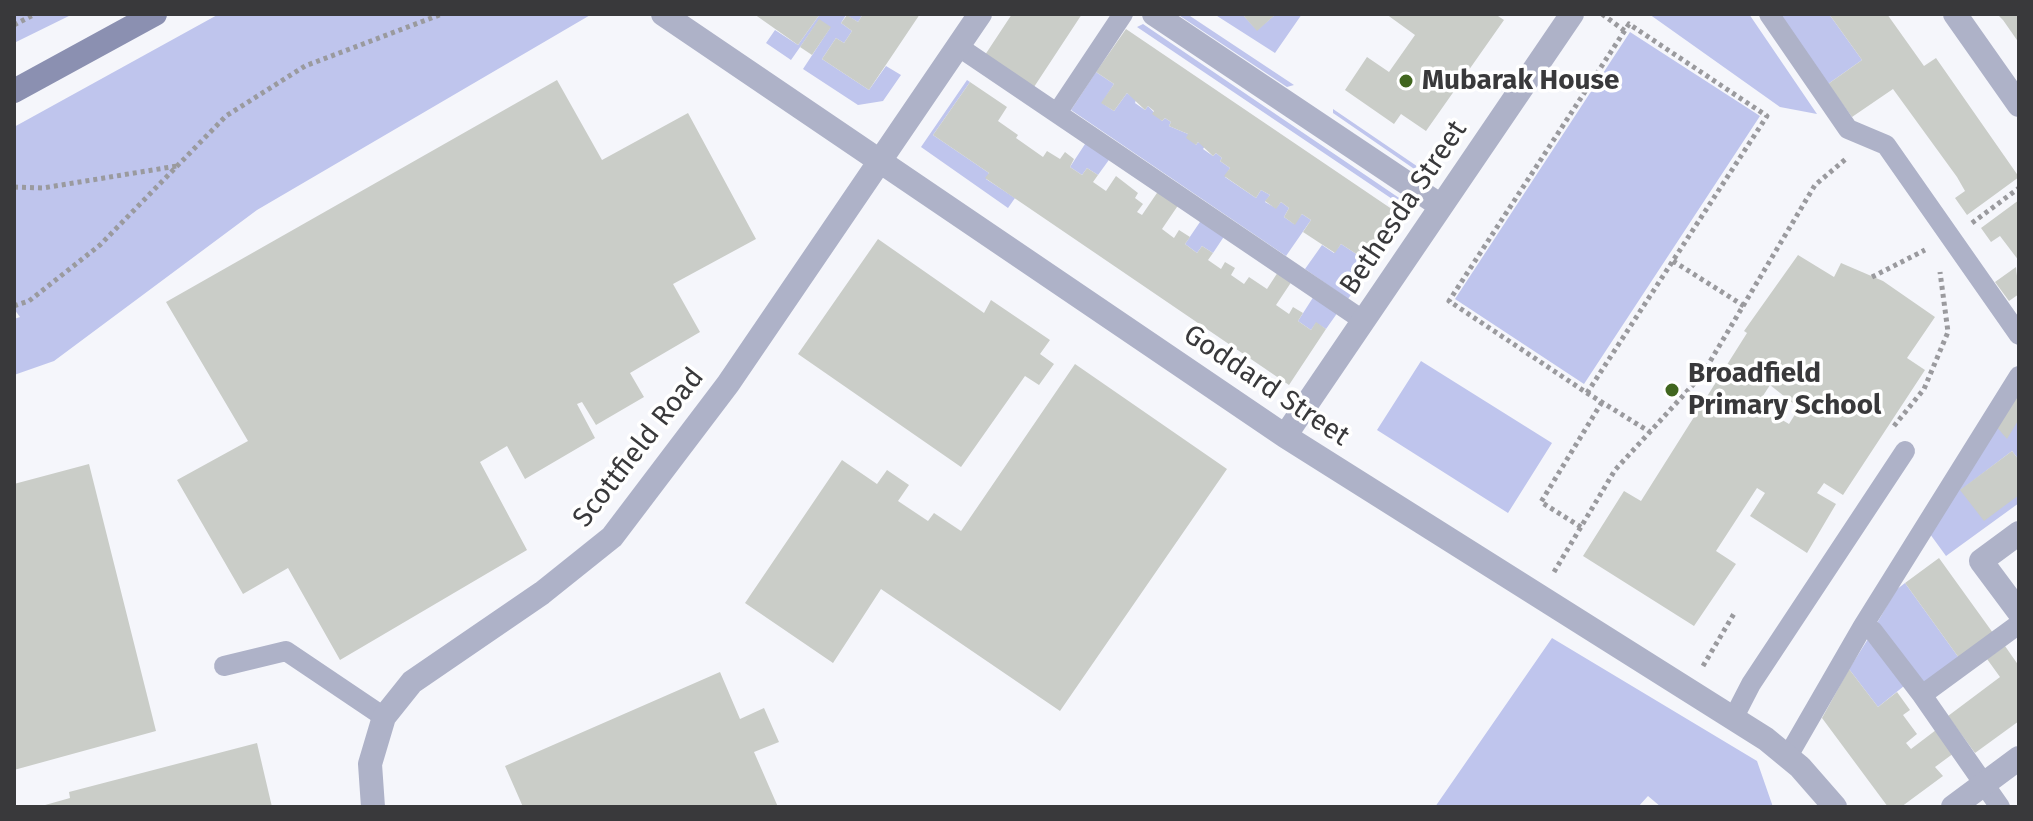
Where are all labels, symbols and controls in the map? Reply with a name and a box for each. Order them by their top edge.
place label: Mubarak House [1422,64,1619,98]
marker: Mubarak House [1397,72,1415,90]
street label: Bethesda Street [1333,115,1475,301]
street label: Goddard Street [1177,318,1355,454]
place label: Broadfield Primary School [1688,357,1881,423]
street label: Scottfield Road [566,362,712,534]
marker: Broadfield Primary School [1663,381,1681,399]

